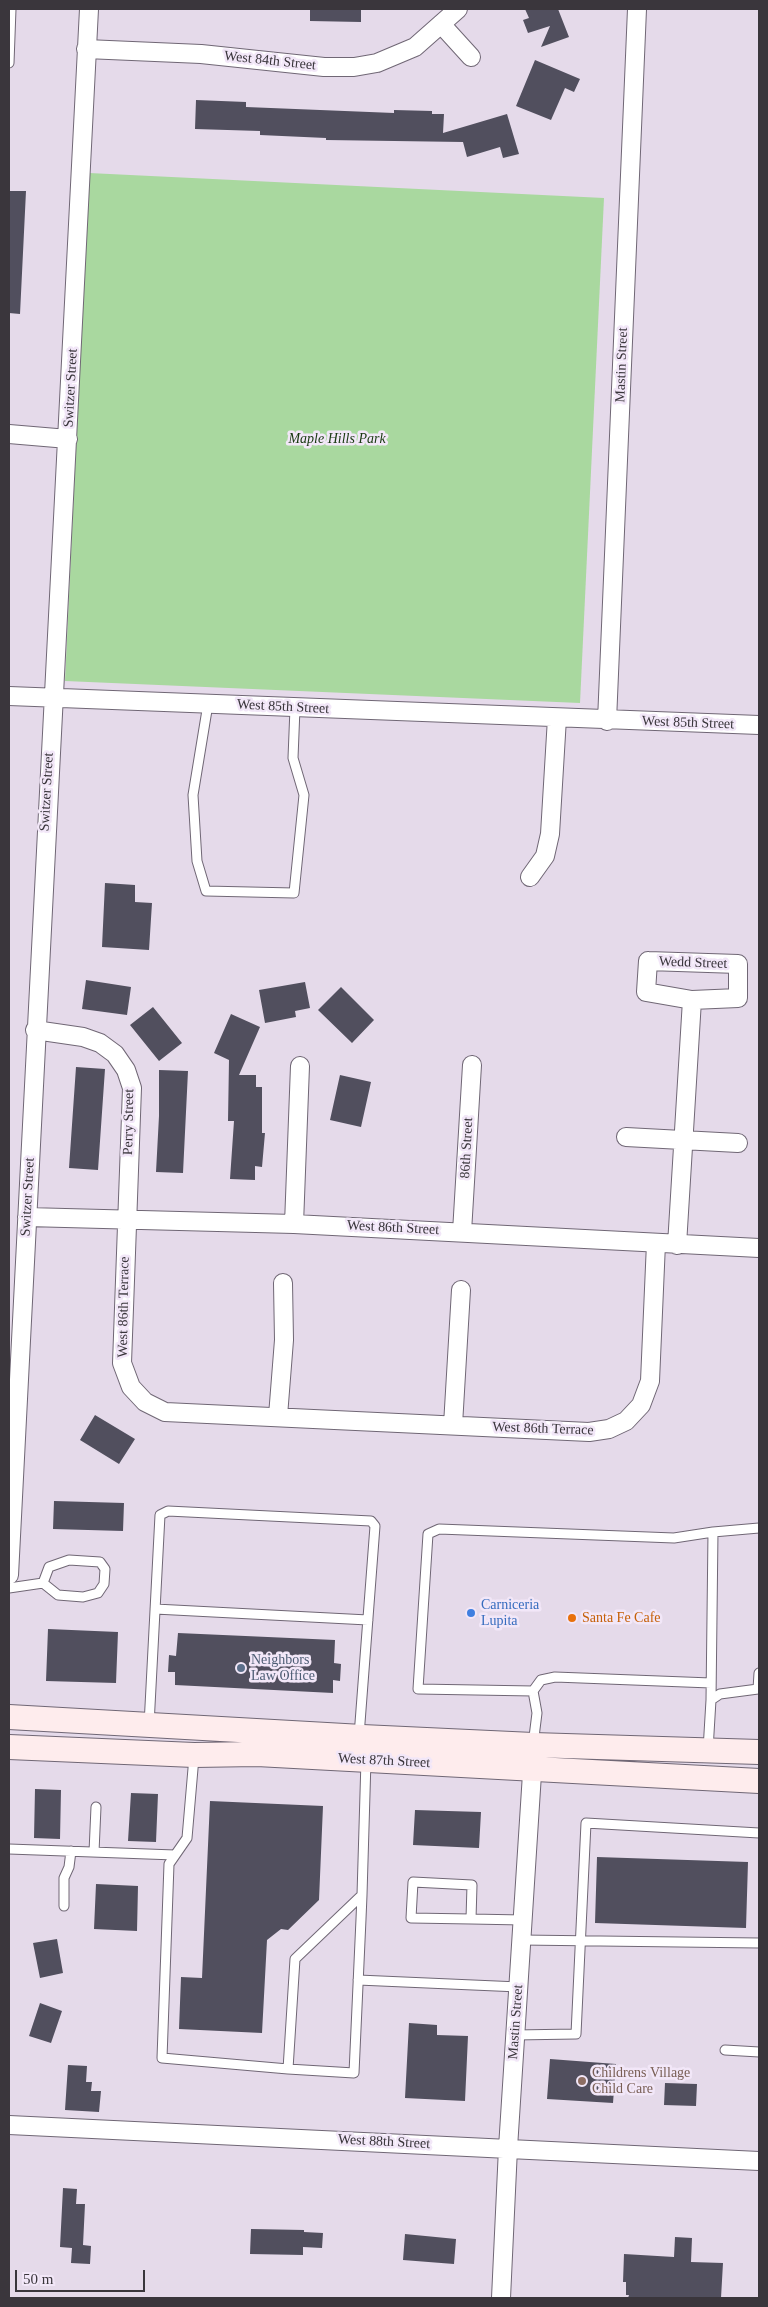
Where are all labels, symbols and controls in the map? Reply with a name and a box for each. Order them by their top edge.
street label: West 84th Street [223,48,317,74]
street label: Mastin Street [612,327,632,403]
street label: Switzer Street [61,348,81,428]
park label: Maple Hills Park [288,431,386,447]
street label: West 85th Street [237,696,329,718]
street label: West 85th Street [642,713,734,733]
street label: Switzer Street [37,752,57,832]
street label: Wedd Street [658,953,728,973]
street label: Perry Street [120,1089,138,1155]
street label: 86th Street [457,1117,477,1179]
street label: Switzer Street [18,1157,38,1237]
street label: West 86th Street [347,1217,439,1239]
street label: West 86th Terrace [115,1256,133,1358]
street label: West 86th Terrace [492,1419,594,1439]
place label: Carniceria Lupita [481,1597,539,1630]
marker: Carniceria Lupita [465,1607,477,1619]
place label: Santa Fe Cafe [582,1610,661,1626]
marker: Santa Fe Cafe [566,1612,578,1624]
place label: Neighbors Law Office [251,1652,315,1684]
marker: Neighbors Law Office [235,1662,247,1674]
street label: West 87th Street [338,1750,430,1772]
street label: Mastin Street [505,1984,527,2060]
place label: Childrens Village Child Care [592,2065,690,2098]
marker: Childrens Village Child Care [576,2075,588,2087]
street label: West 88th Street [338,2131,430,2153]
scale bar [18,2260,148,2292]
text: 50 m [23,2271,53,2287]

